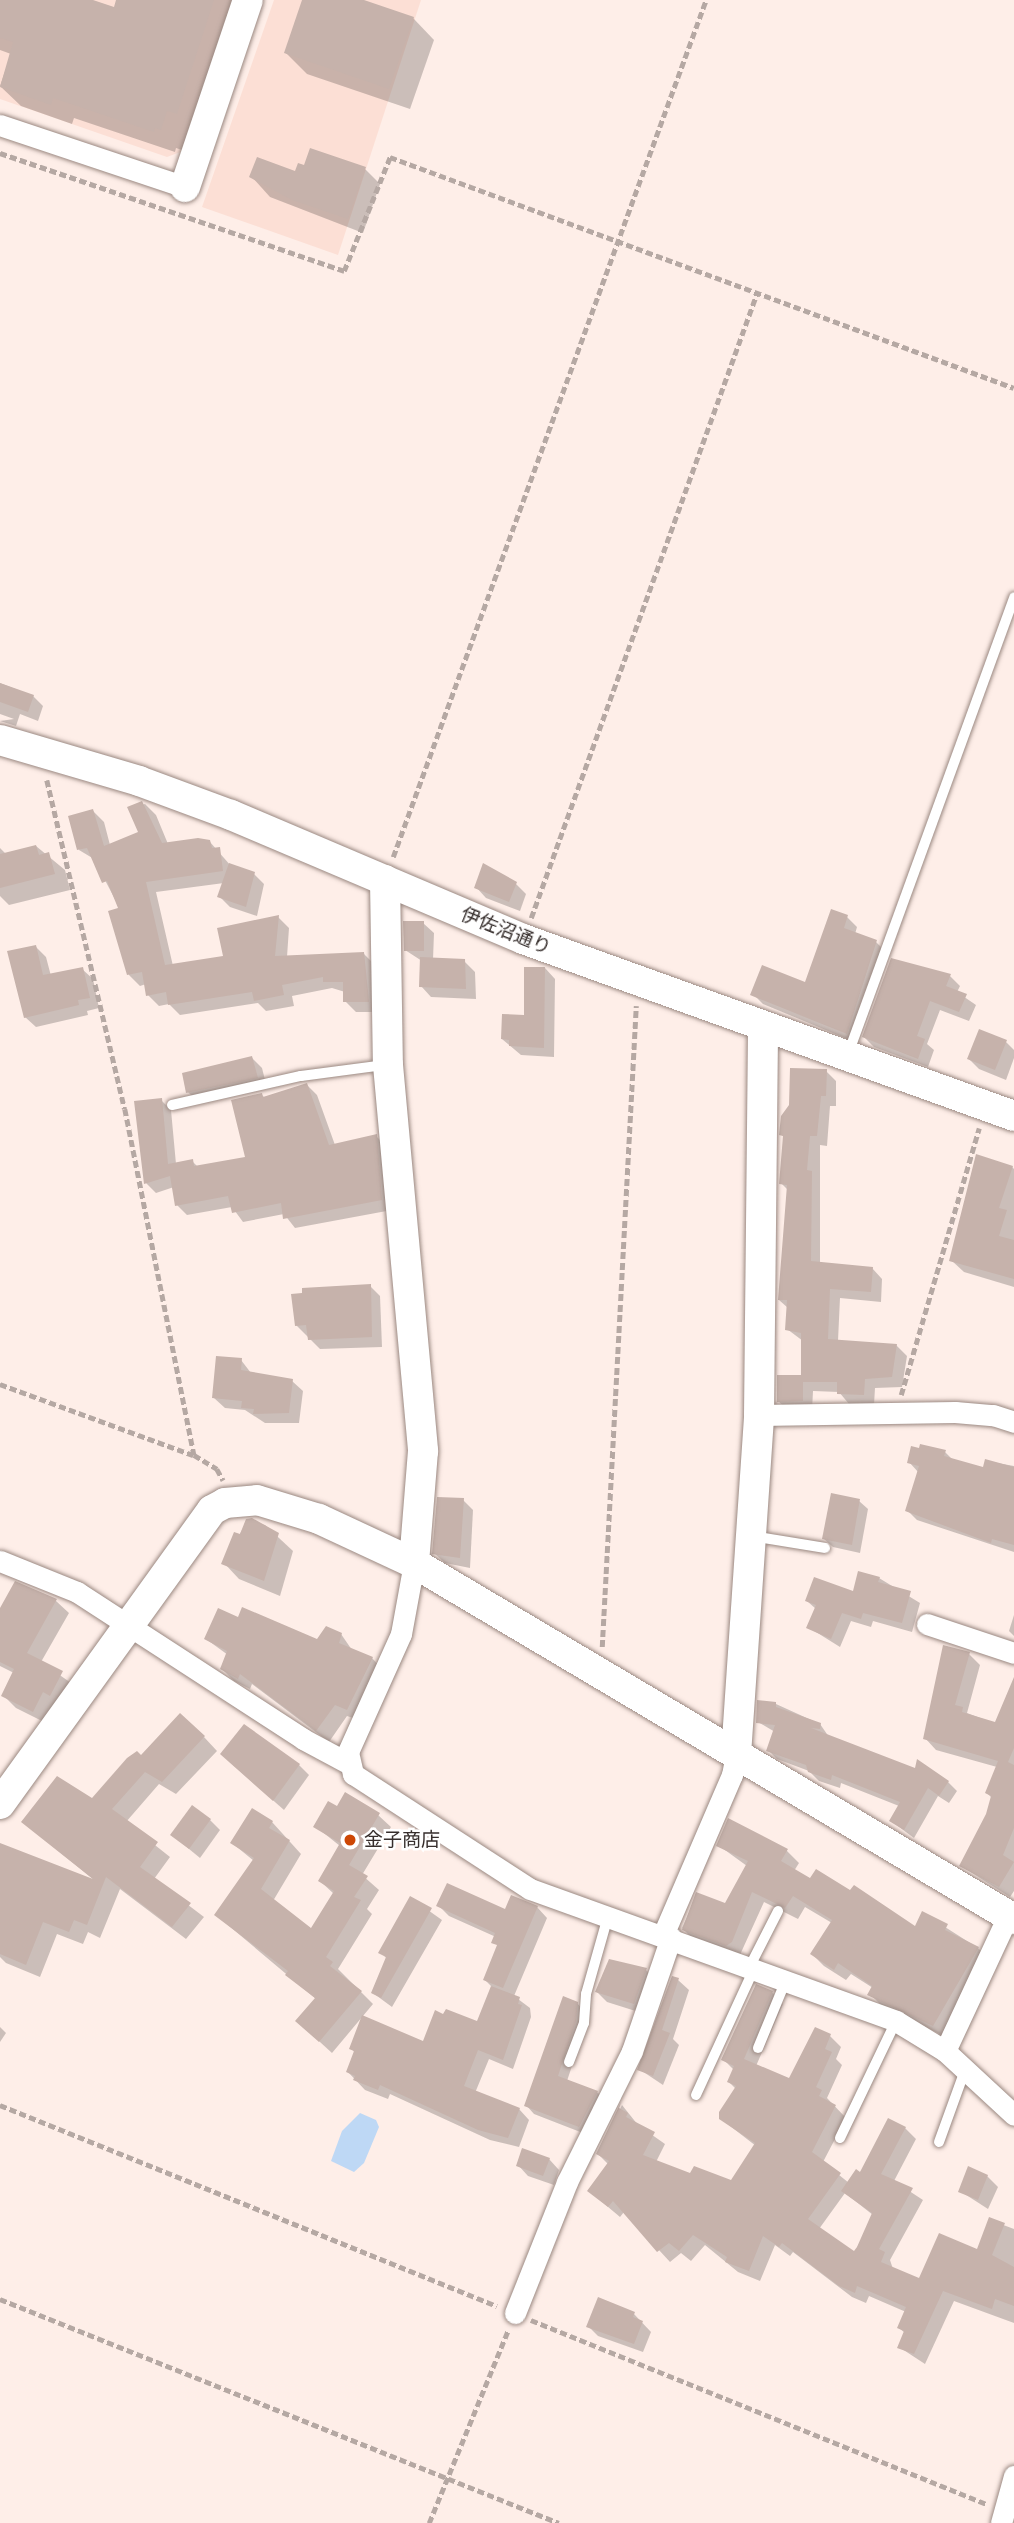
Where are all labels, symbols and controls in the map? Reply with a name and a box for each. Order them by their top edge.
street label: 伊佐沼通り [458,903,554,959]
place label: 金子商店 [364,1829,440,1851]
marker: 金子商店 [342,1832,358,1848]

